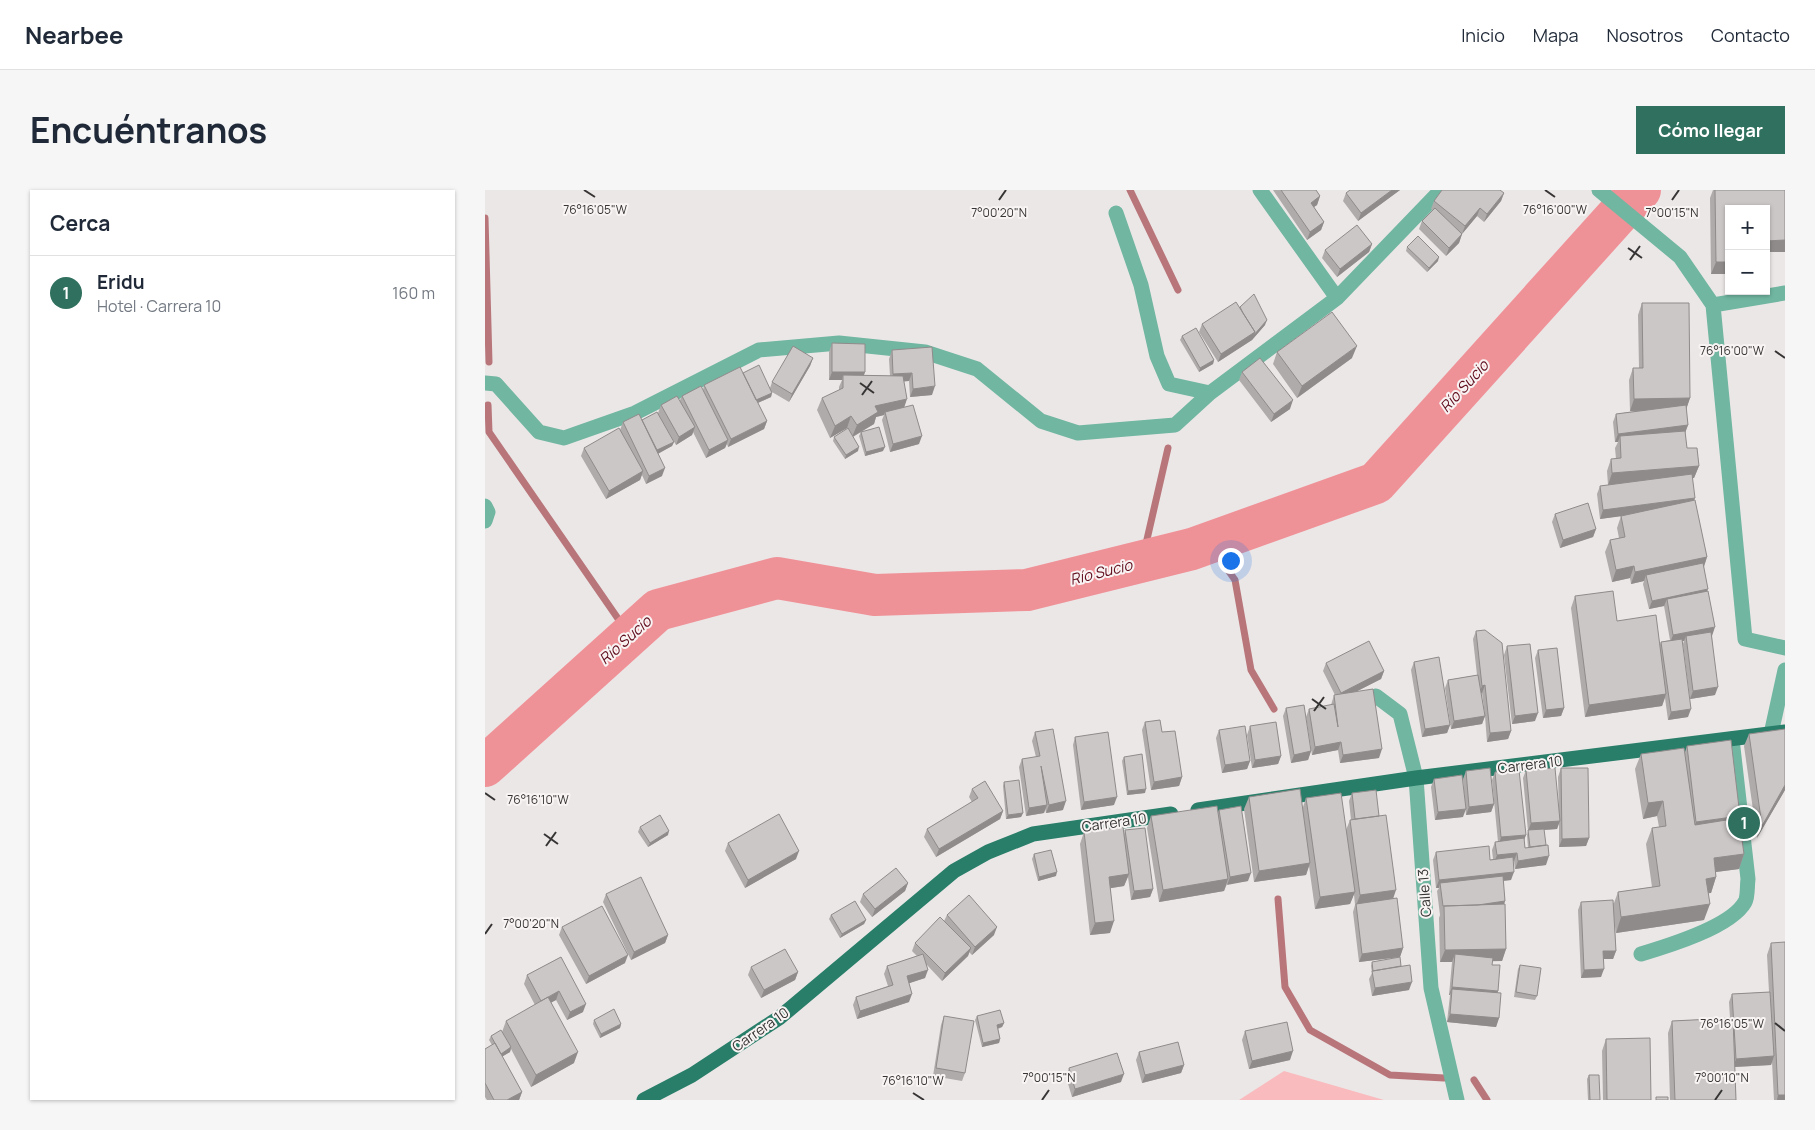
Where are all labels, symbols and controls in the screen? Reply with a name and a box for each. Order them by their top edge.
text: Nearbee [25,18,124,51]
text: Inicio [1461,23,1505,47]
text: Mapa [1533,23,1579,47]
text: Nosotros [1607,23,1683,47]
text: Contacto [1711,23,1790,47]
text: Encuéntranos [30,106,267,154]
button: Cómo llegar [1636,106,1785,154]
text: 76°16'05"W [563,201,628,218]
text: 76°16'00"W [1523,201,1588,218]
text: 7°00'20"N [971,204,1027,221]
text: 7°00'15"N [1645,204,1699,221]
map controls [1725,205,1770,295]
button: + [1725,205,1770,250]
text: Cerca [50,209,110,237]
button: − [1725,250,1770,295]
text: Eridu [97,269,145,295]
text: 1 [62,282,70,304]
text: 160 m [392,282,435,304]
text: Hotel · Carrera 10 [97,295,221,317]
text: 76°16'00"W [1700,342,1765,359]
water label: Río Sucio [1435,355,1494,417]
your location [1218,548,1244,574]
water label: Río Sucio [1068,554,1135,590]
water label: Río Sucio [594,610,656,669]
street label: Carrera 10 [1496,751,1564,777]
text: 76°16'10"W [507,791,570,808]
pin: 1 [1728,804,1760,842]
street label: Carrera 10 [1080,808,1148,836]
street label: Calle 13 [1413,868,1435,918]
text: 7°00'20"N [503,915,559,932]
street label: Carrera 10 [728,1002,792,1056]
text: 76°16'05"W [1700,1015,1765,1032]
text: 7°00'15"N [1022,1069,1076,1086]
text: 7°00'10"N [1695,1069,1749,1086]
text: 76°16'10"W [882,1072,945,1089]

